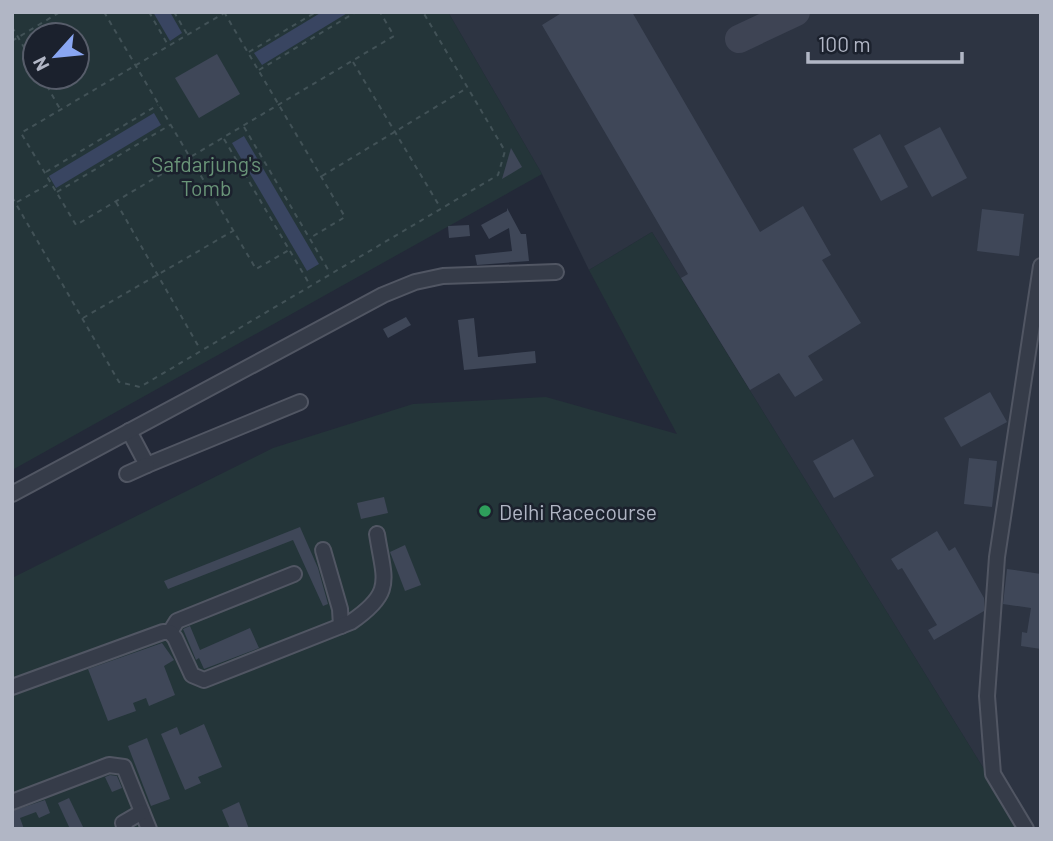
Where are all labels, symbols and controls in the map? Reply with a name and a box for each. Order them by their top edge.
north arrow [21,21,91,91]
scale bar [808,21,962,65]
text: 100 m [818,31,871,56]
text: N [27,53,54,75]
park label: Safdarjung's Tomb [151,151,261,200]
place label: Delhi Racecourse [499,499,657,524]
marker: Delhi Racecourse [477,503,493,519]

